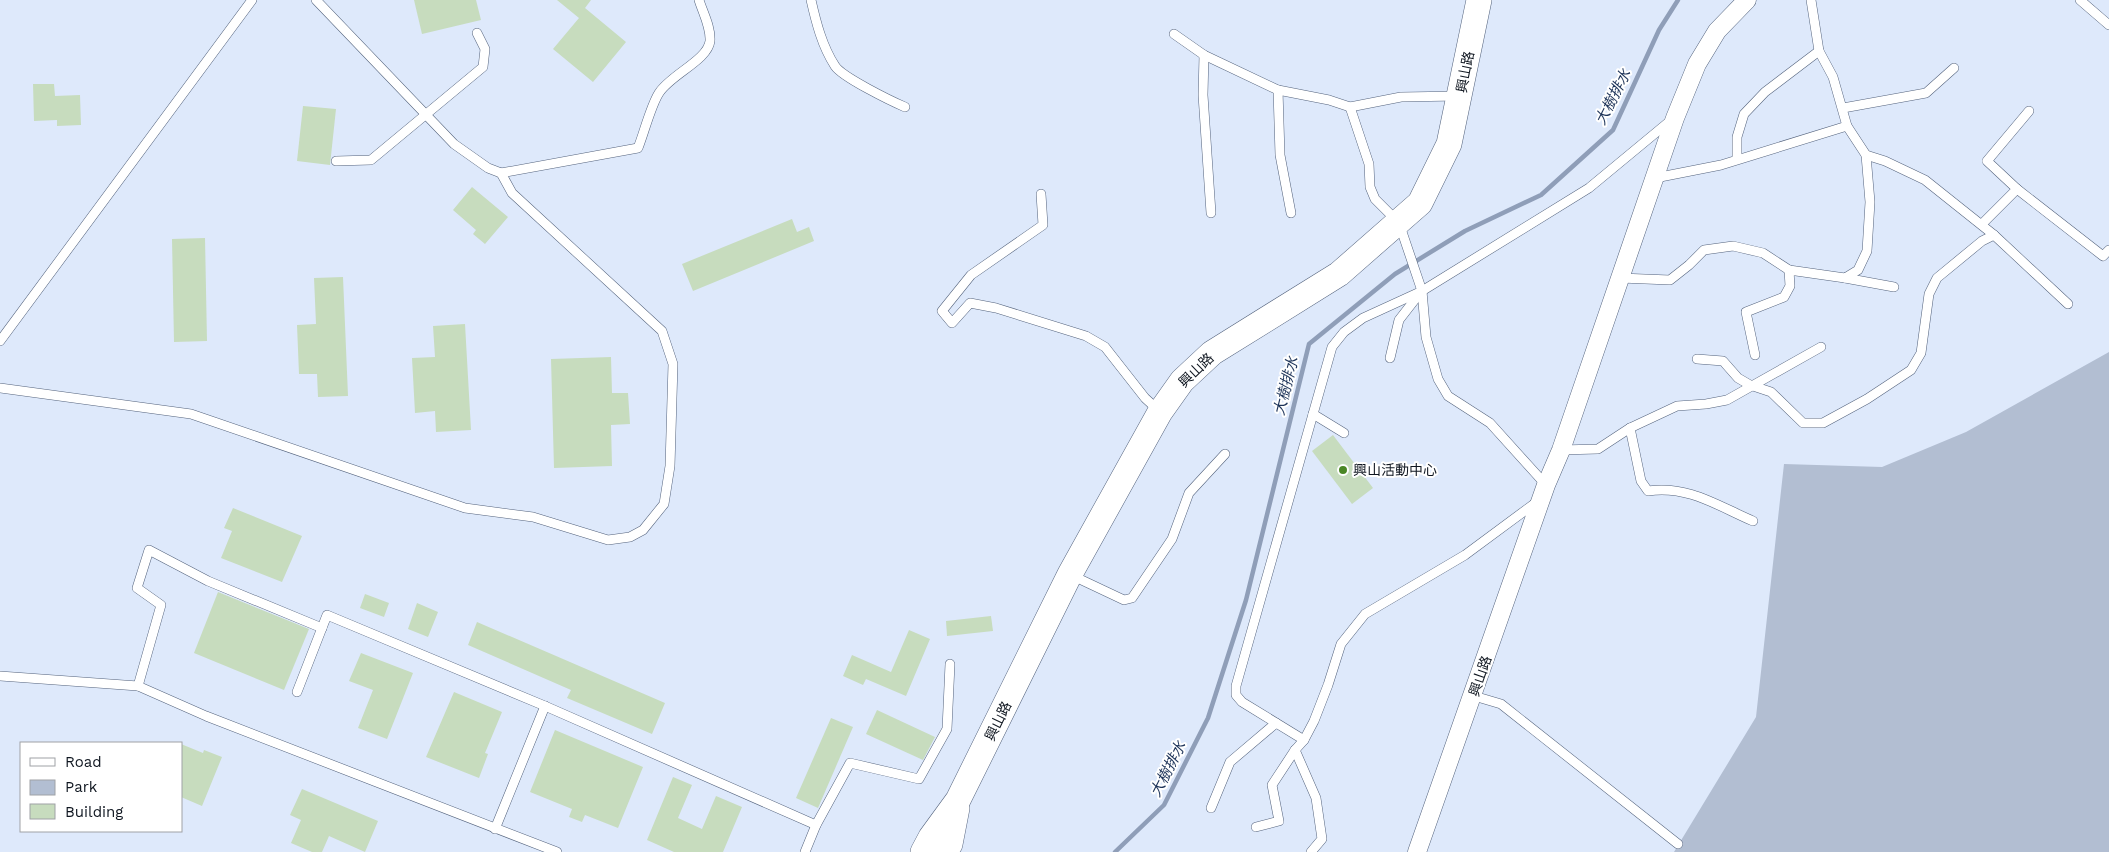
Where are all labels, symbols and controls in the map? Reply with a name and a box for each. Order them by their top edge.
street label: 興山路 [1453,50,1477,94]
water label: 大樹排水 [1591,65,1635,128]
street label: 興山路 [1175,350,1217,390]
water label: 大樹排水 [1270,354,1302,417]
place label: 興山活動中心 [1353,462,1437,478]
marker: 興山活動中心 [1337,464,1349,476]
street label: 興山路 [1466,654,1494,698]
street label: 興山路 [982,699,1014,743]
water label: 大樹排水 [1146,737,1190,800]
legend [20,742,182,832]
text: Road [65,753,102,771]
text: Park [65,778,98,796]
text: Building [65,803,123,821]

